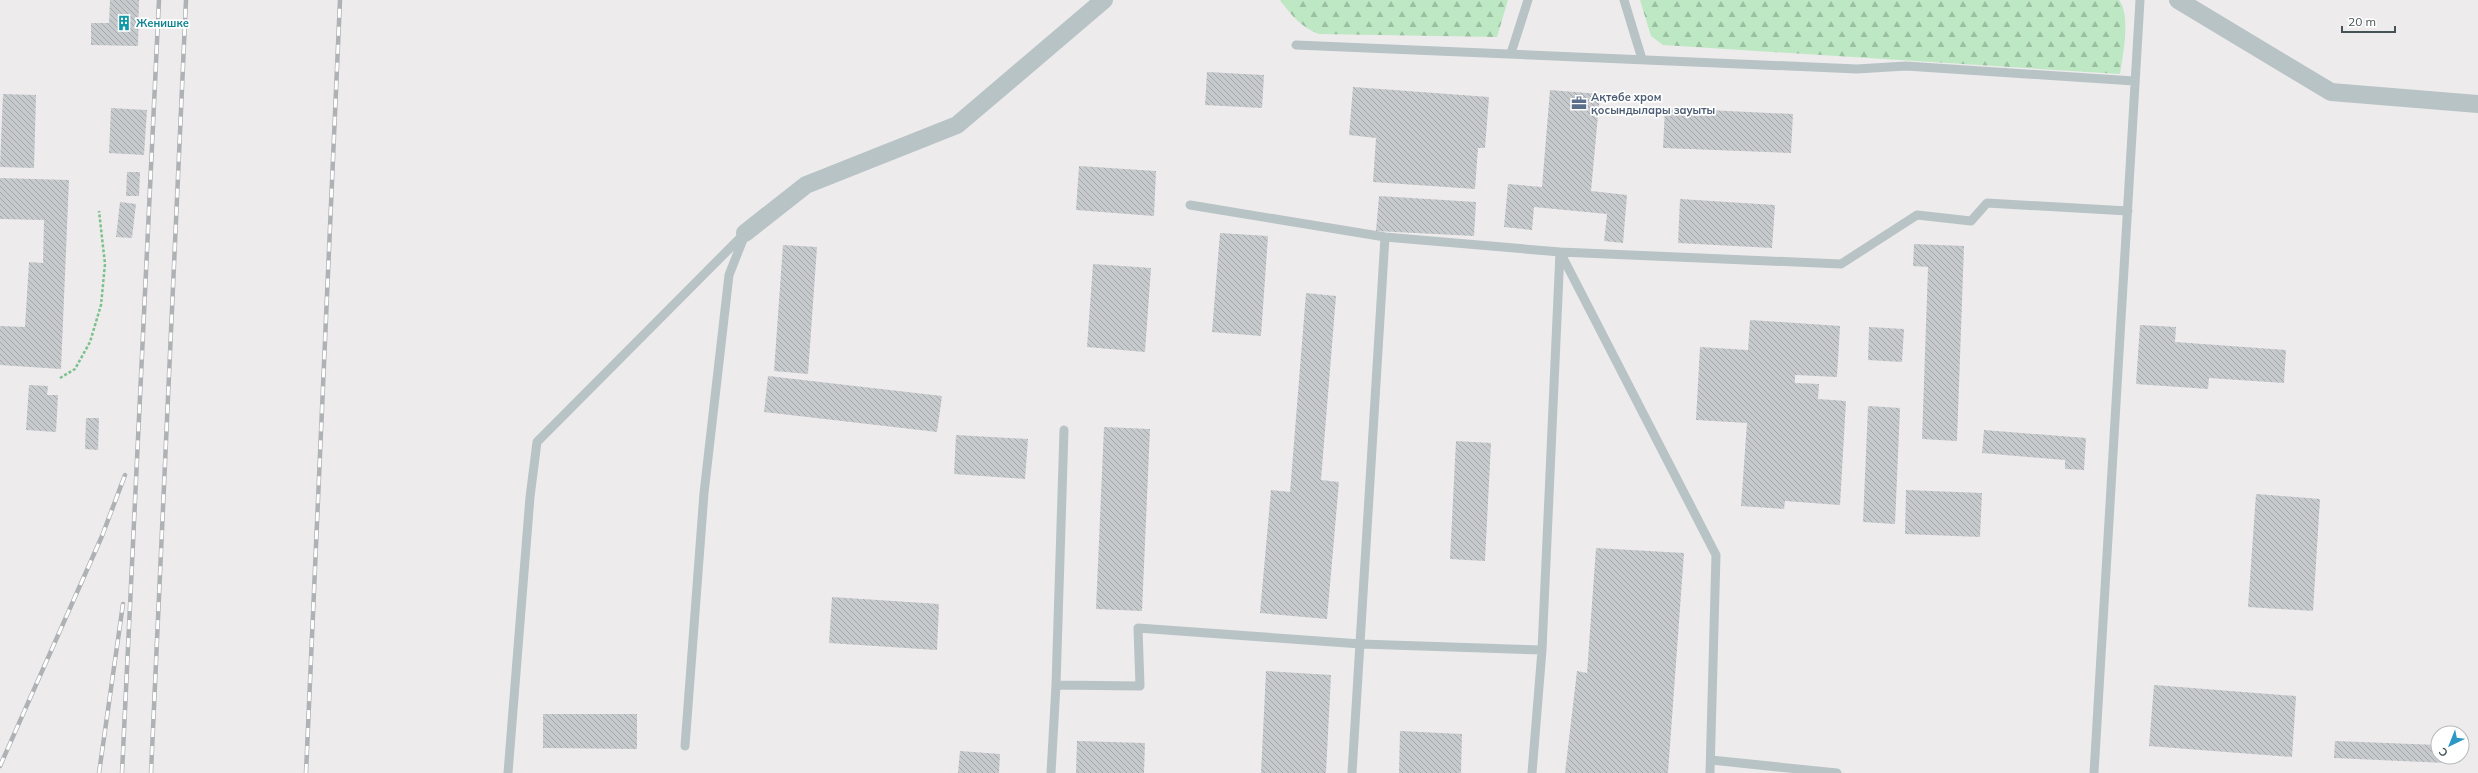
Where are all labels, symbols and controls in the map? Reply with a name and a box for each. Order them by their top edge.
scale bar [2342,8,2395,34]
building icon: Женишке [115,14,133,32]
text: 20 m [2348,14,2376,29]
place label: Женишке [136,16,189,30]
place label: Ақтөбе хром қосындылары зауыты [1591,90,1715,117]
office icon: Ақтөбе хром қосындылары зауыты [1570,94,1588,112]
north arrow [2430,725,2470,765]
text: С [2435,744,2451,760]

